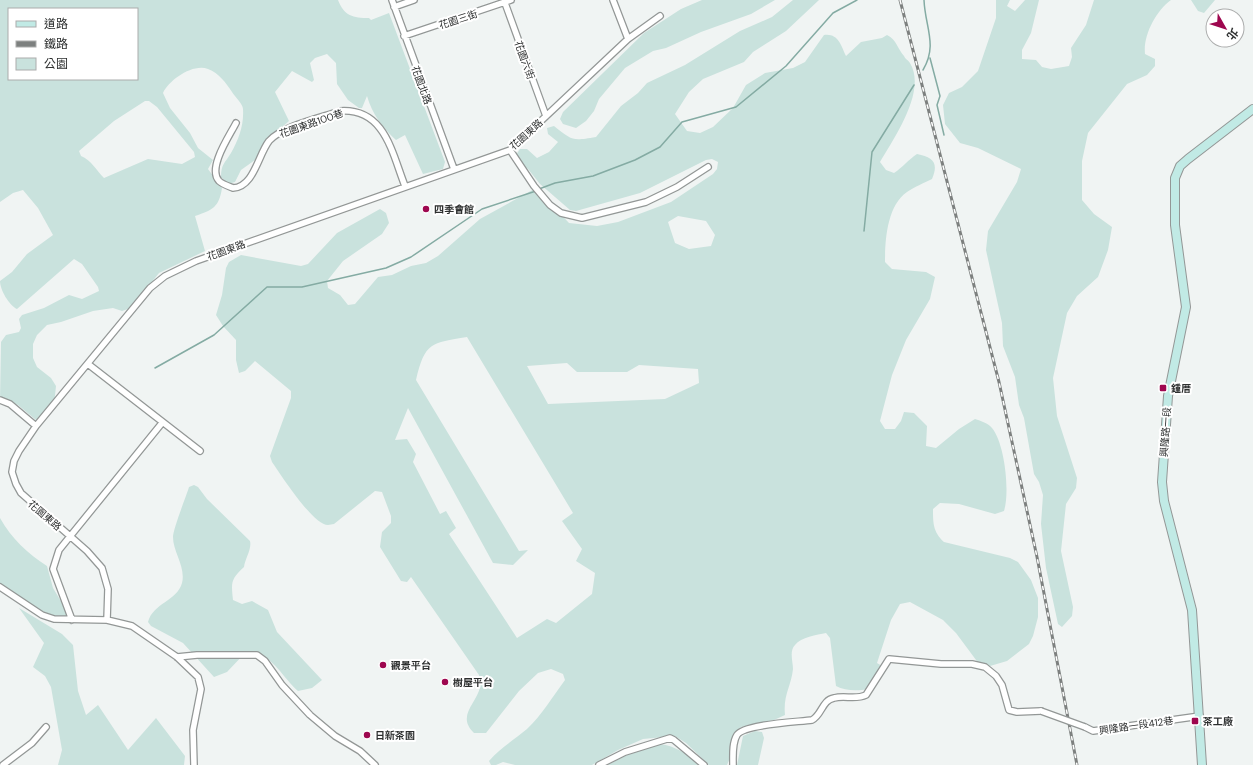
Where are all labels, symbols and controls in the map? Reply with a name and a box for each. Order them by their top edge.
street label: 花園三街 [437,7,479,32]
legend [8,8,138,80]
north arrow [1205,8,1245,48]
text: 道路 [44,16,68,32]
text: 北 [1224,26,1242,43]
text: 鐵路 [44,36,68,52]
street label: 花園六街 [512,39,537,81]
text: 公園 [44,56,68,72]
street label: 花園北路 [409,64,434,106]
street label: 花園東路100巷 [277,106,345,140]
street label: 花園東路 [507,116,546,153]
place label: 四季會館 [434,203,474,216]
marker: 四季會館 [421,204,431,214]
street label: 花園東路 [205,238,247,263]
place label: 鍾厝 [1171,382,1191,395]
marker: 鍾厝 [1158,383,1168,393]
street label: 興隆路一段 [1157,407,1174,457]
street label: 花園東路 [25,497,64,533]
place label: 觀景平台 [391,659,431,672]
marker: 觀景平台 [378,660,388,670]
place label: 樹屋平台 [453,676,493,689]
marker: 樹屋平台 [440,677,450,687]
street label: 興隆路一段412巷 [1098,714,1174,737]
place label: 茶工廠 [1203,715,1233,728]
marker: 茶工廠 [1190,716,1200,726]
place label: 日新茶園 [375,729,415,742]
marker: 日新茶園 [362,730,372,740]

